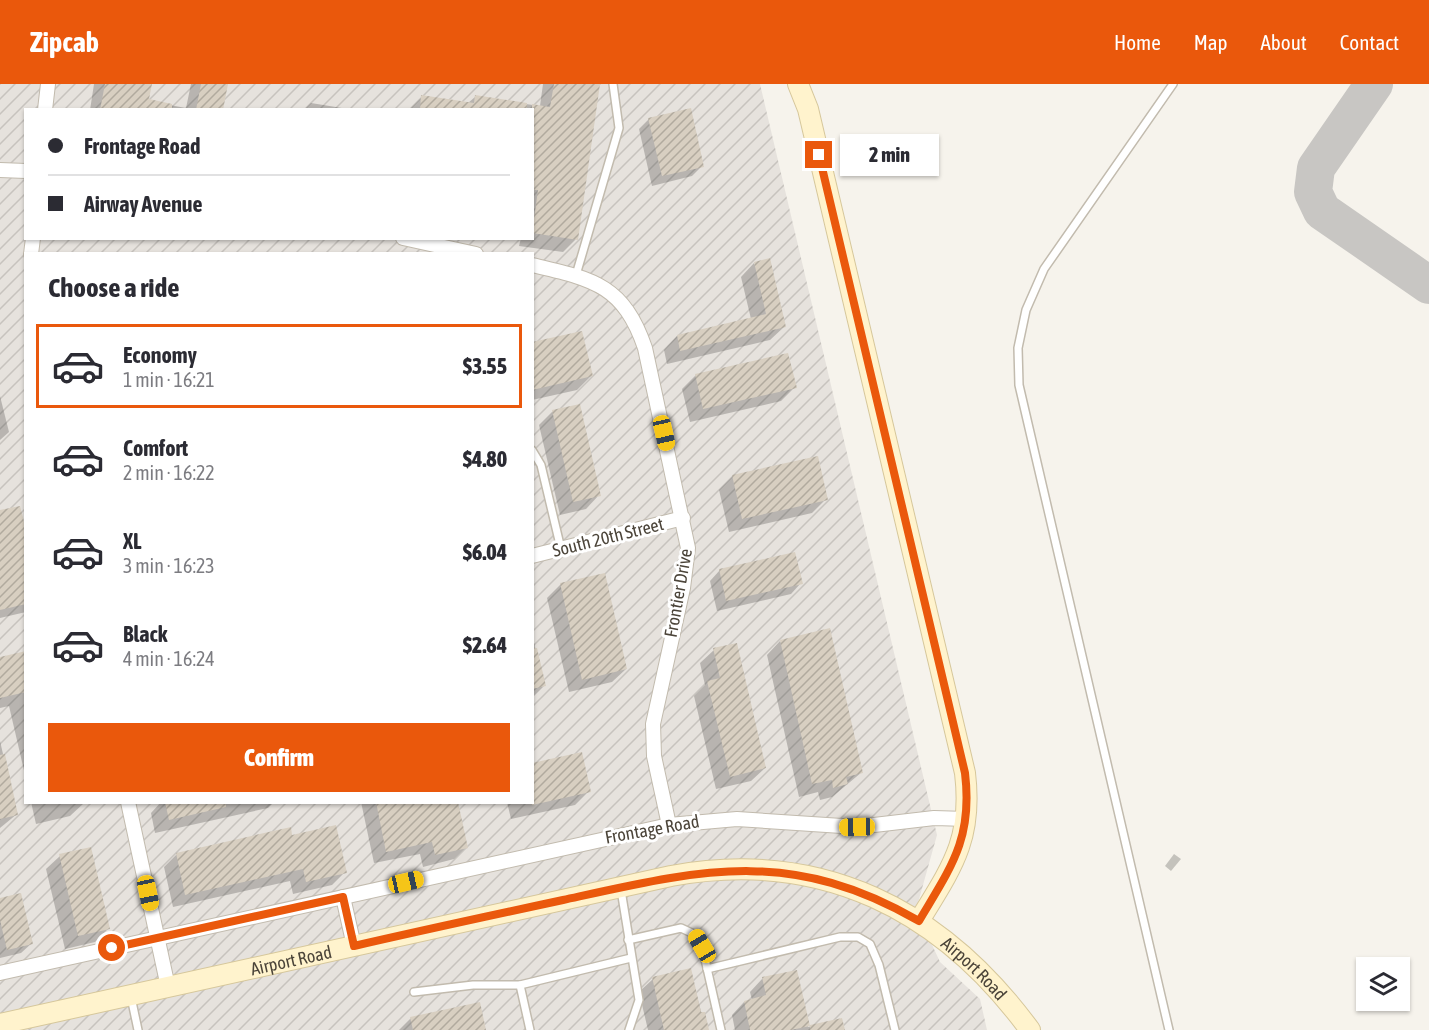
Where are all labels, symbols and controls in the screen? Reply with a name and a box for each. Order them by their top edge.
text: Zipcab [30,26,99,58]
text: Home [1114,30,1161,54]
text: Map [1194,30,1228,54]
text: About [1261,30,1307,54]
text: Contact [1340,30,1399,54]
text: Frontage Road [84,133,201,159]
callout: 2 min [840,134,939,176]
route end [805,141,832,168]
text: 2 min [869,143,910,166]
text: Airway Avenue [84,191,202,217]
text: Choose a ride [48,272,180,303]
icon: car [51,339,105,393]
text: Economy [123,342,197,368]
text: $3.55 [463,353,507,379]
text: 1 min · 16:21 [123,368,215,391]
car [651,413,677,453]
icon: car [51,432,105,486]
text: Comfort [123,435,188,461]
text: $4.80 [463,446,507,472]
text: 2 min · 16:22 [123,461,215,484]
street label: South 20th Street [550,513,666,561]
icon: car [51,525,105,579]
text: XL [123,528,141,554]
text: $6.04 [463,539,507,565]
street label: Frontier Drive [660,547,696,639]
text: 3 min · 16:23 [123,554,215,577]
icon: car [51,618,105,672]
text: Black [123,621,167,647]
text: $2.64 [463,632,507,658]
text: 4 min · 16:24 [123,647,215,670]
button: Confirm [48,723,510,792]
street label: Frontage Road [603,810,701,848]
car [839,818,875,836]
car [386,869,426,895]
car [135,874,161,912]
car [685,926,719,966]
street label: Airport Road [938,932,1012,1004]
route start [98,934,125,961]
street label: Airport Road [248,941,334,979]
map controls [1356,957,1410,1011]
button: layers [1356,957,1410,1011]

